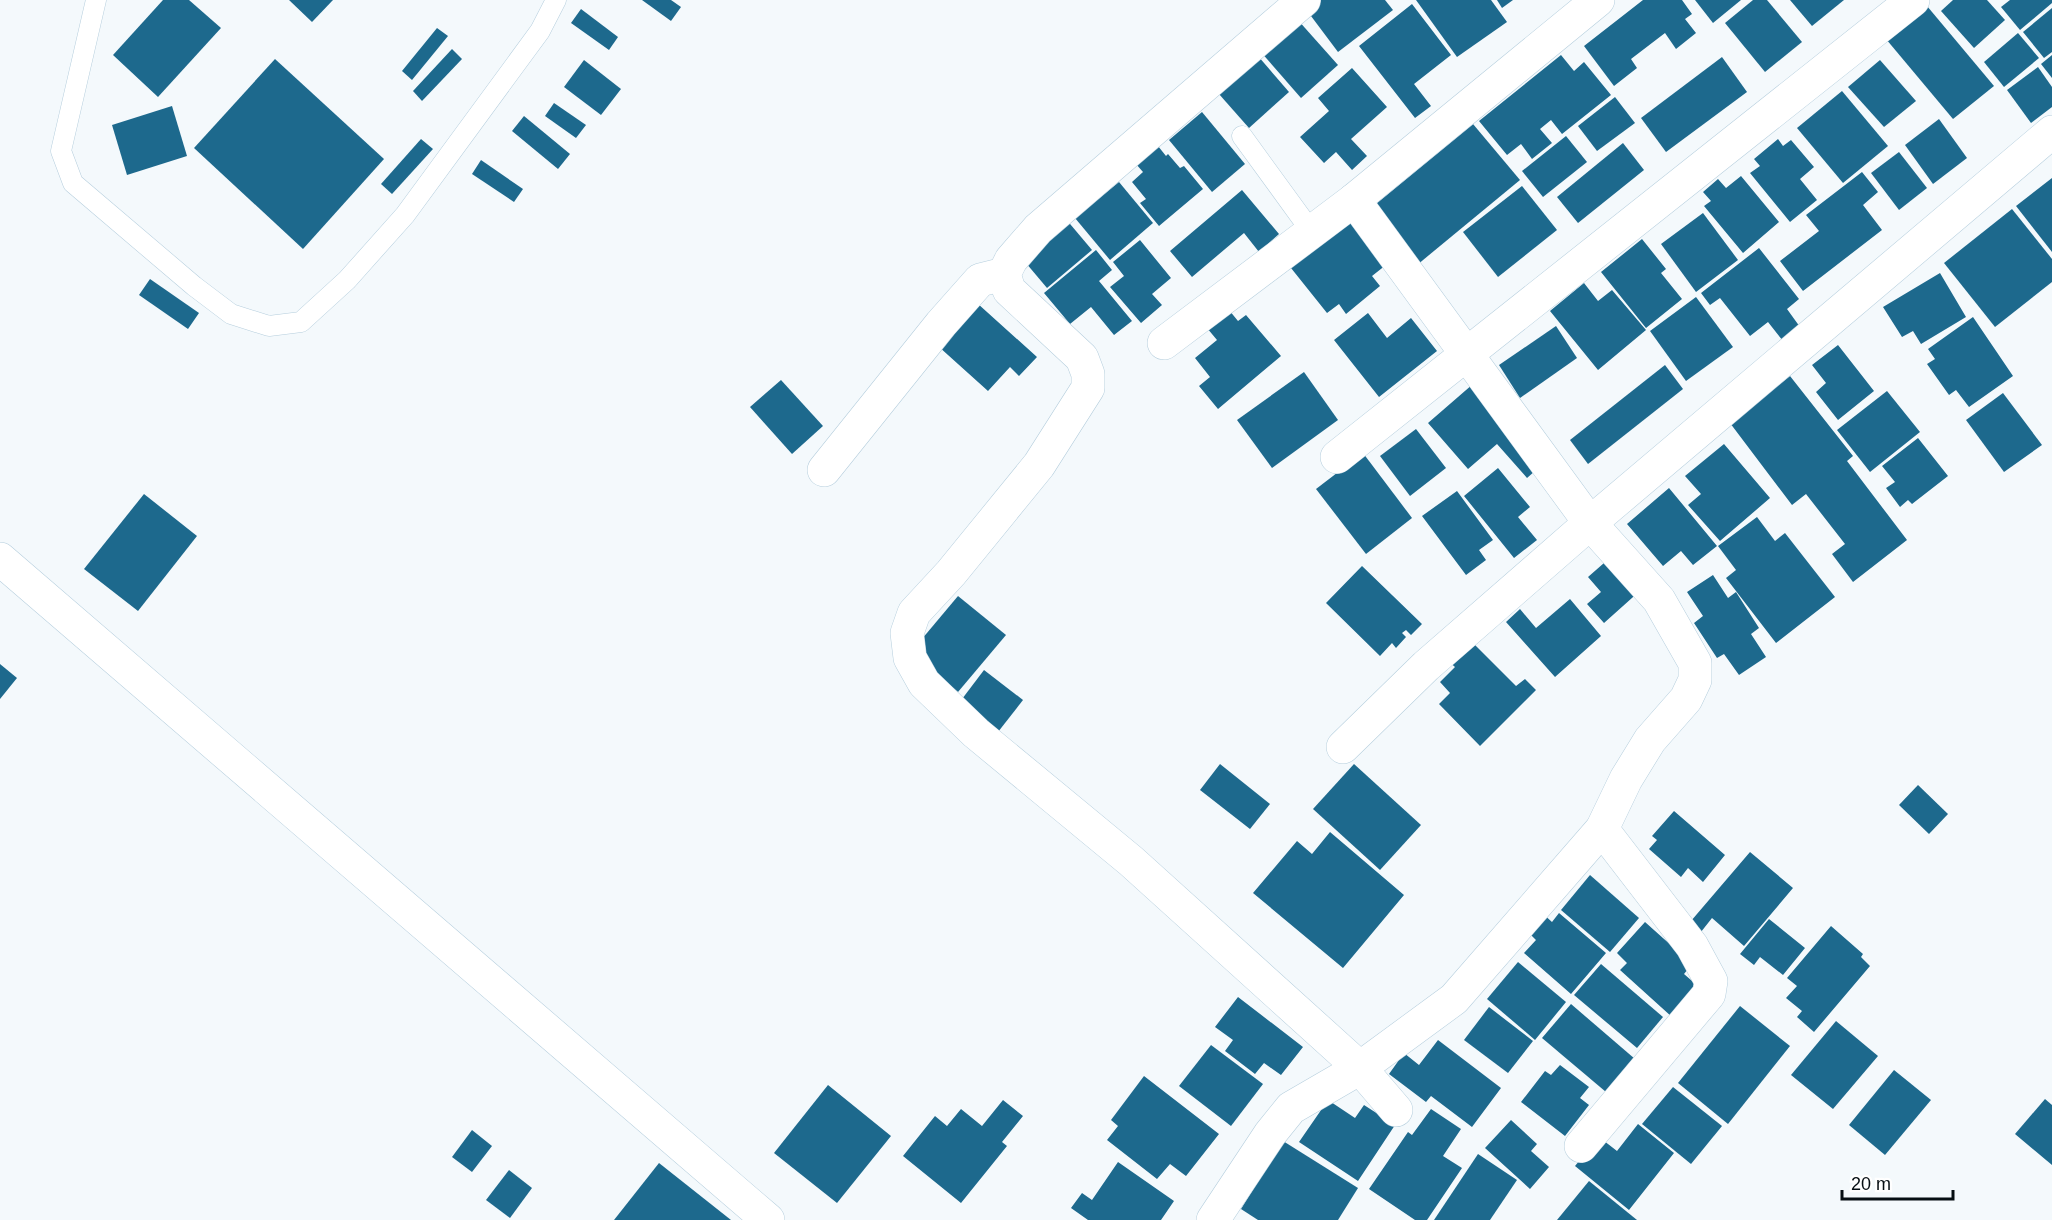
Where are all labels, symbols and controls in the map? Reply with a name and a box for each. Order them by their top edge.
scale bar [1842,1163,1953,1201]
text: 20 m [1851,1174,1891,1194]

